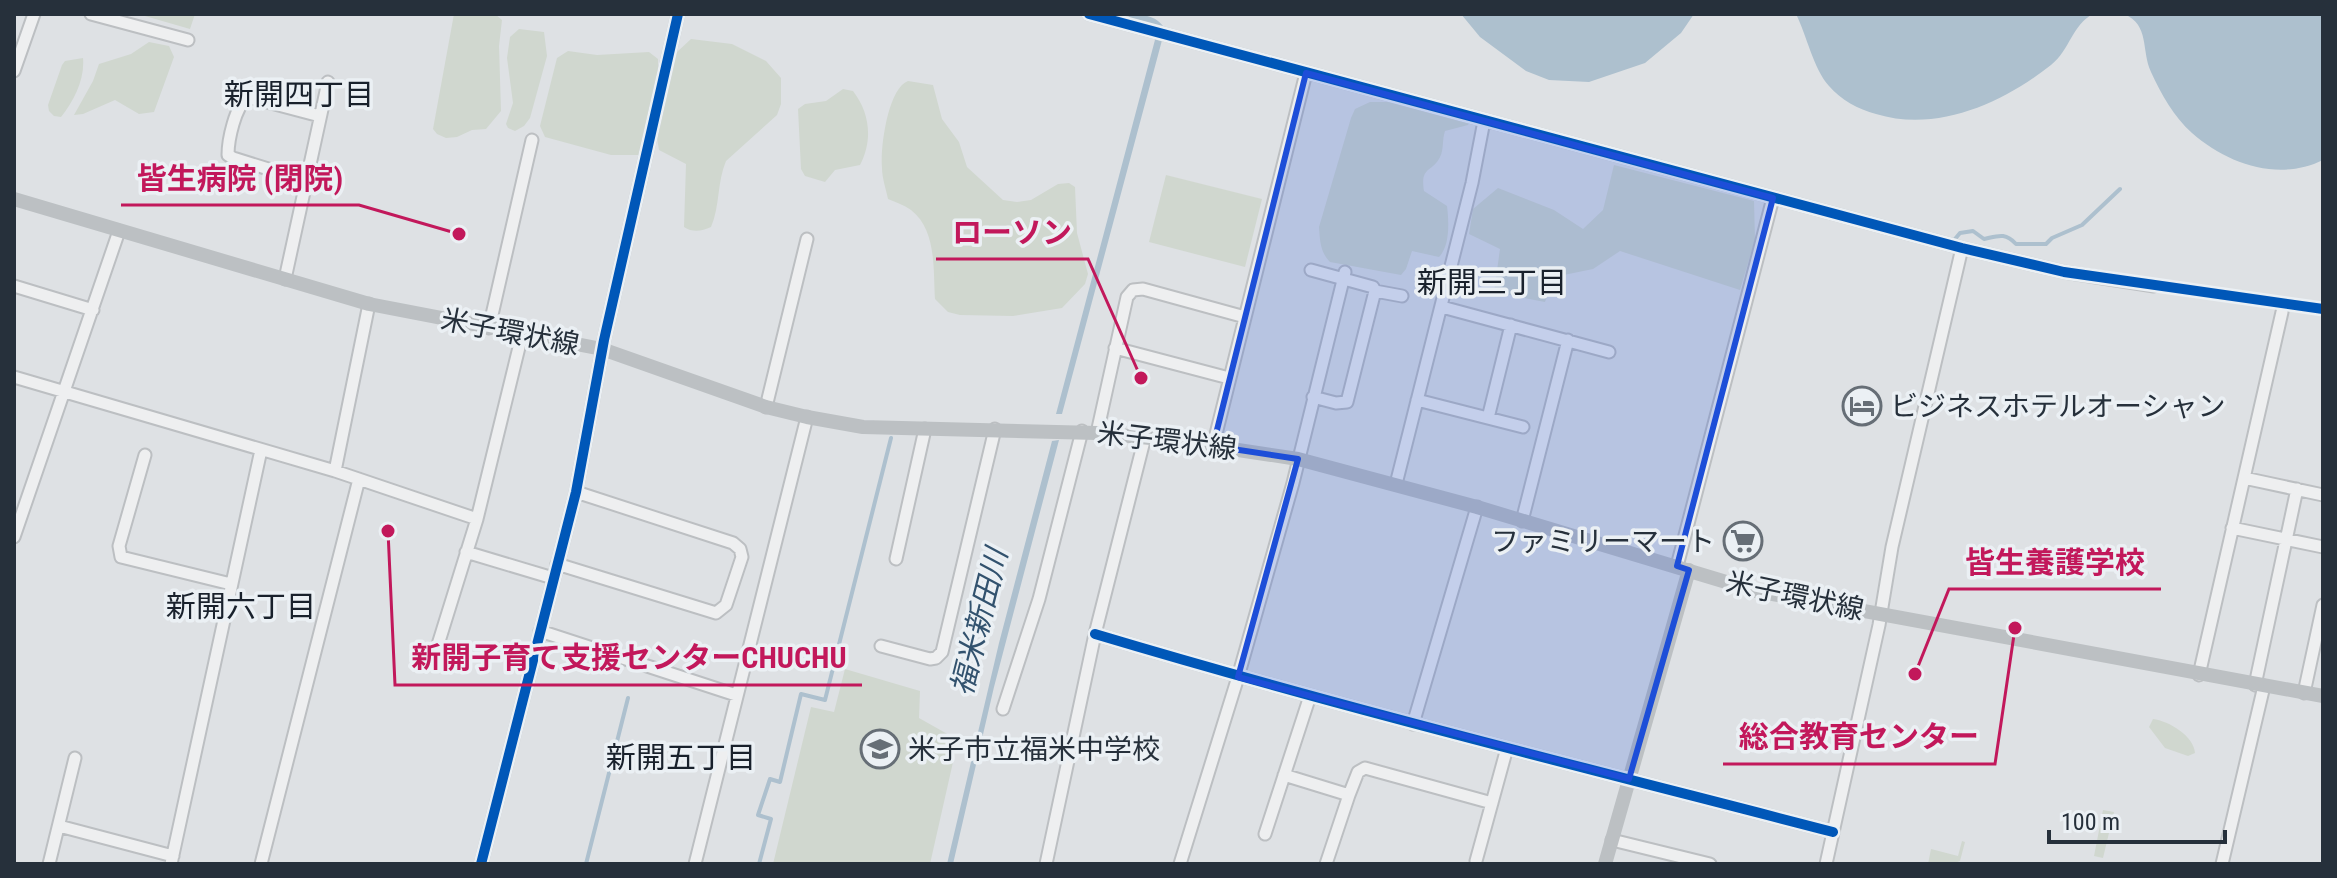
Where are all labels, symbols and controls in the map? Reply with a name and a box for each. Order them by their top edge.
district label: 新開四丁目 [224,77,374,112]
callout: 皆生病院 (閉院) [121,151,359,205]
text: 皆生病院 (閉院) [137,161,343,196]
callout: ローソン [936,205,1088,259]
text: ローソン [952,215,1072,250]
district label: 新開三丁目 [1417,265,1567,300]
street label: 米子環状線 [438,302,582,362]
hotel icon: ビジネスホテルオーシャン [1841,385,1883,427]
place label: ビジネスホテルオーシャン [1890,390,2225,423]
street label: 米子環状線 [1096,416,1238,466]
supermarket icon: ファミリーマート [1722,520,1764,562]
place label: ファミリーマート [1491,525,1715,558]
callout: 皆生養護学校 [1949,535,2161,589]
water label: 福米新田川 [944,542,1015,699]
text: 皆生養護学校 [1965,545,2145,580]
street label: 米子環状線 [1723,565,1867,627]
district label: 新開六丁目 [166,589,316,624]
callout: 新開子育て支援センターCHUCHU [395,631,862,685]
text: 新開子育て支援センターCHUCHU [411,640,847,675]
callout: 総合教育センター [1723,710,1995,764]
text: 総合教育センター [1739,719,1979,754]
school or university icon: 米子市立福米中学校 [859,728,901,770]
place label: 米子市立福米中学校 [908,733,1160,766]
district label: 新開五丁目 [606,740,756,775]
scale bar [2049,794,2225,844]
text: 100 m [2061,808,2120,836]

